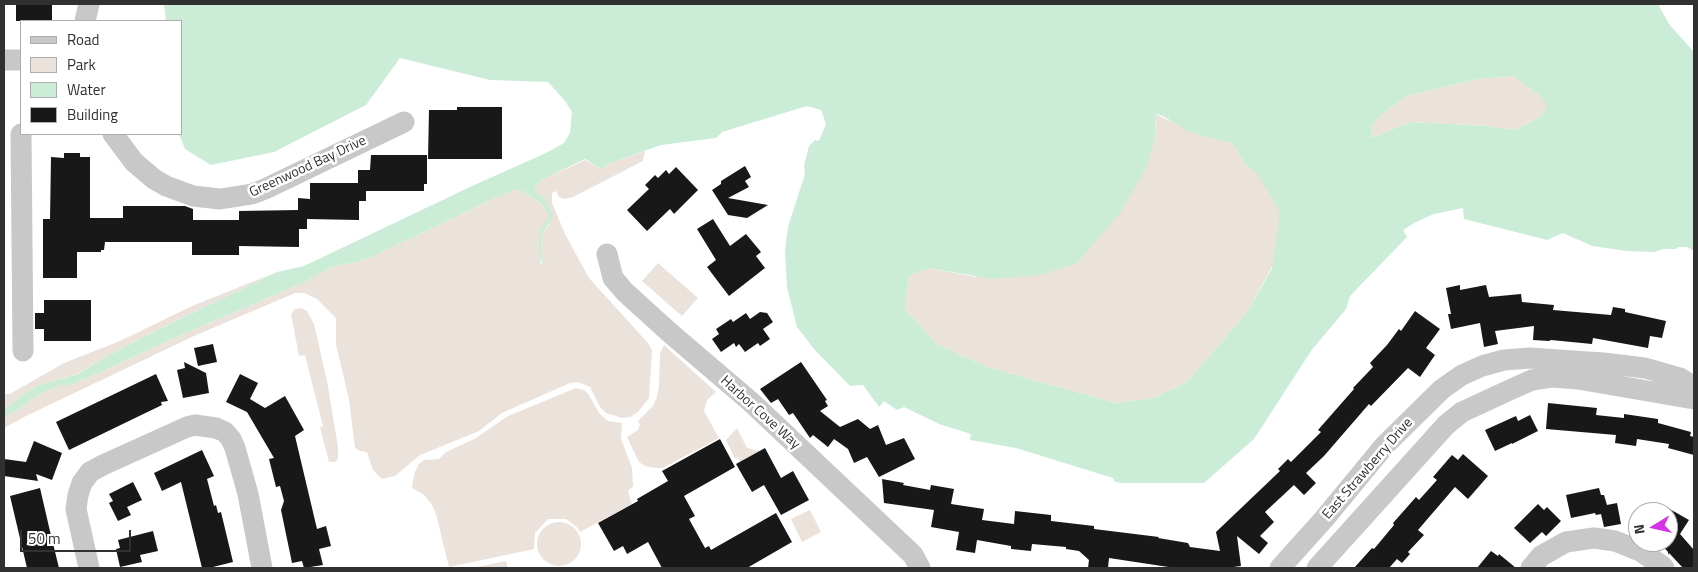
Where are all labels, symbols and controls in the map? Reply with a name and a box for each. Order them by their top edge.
legend [20,20,182,135]
text: Road [67,28,99,51]
text: Park [67,53,96,76]
text: Water [67,78,106,101]
text: Building [67,103,118,126]
street label: Greenwood Bay Drive [247,133,369,201]
street label: Harbor Cove Way [717,373,803,453]
street label: East Strawberry Drive [1319,415,1417,523]
north arrow [1628,502,1678,552]
scale bar [22,520,134,552]
text: N [1628,523,1650,536]
text: 50 m [28,527,61,550]

